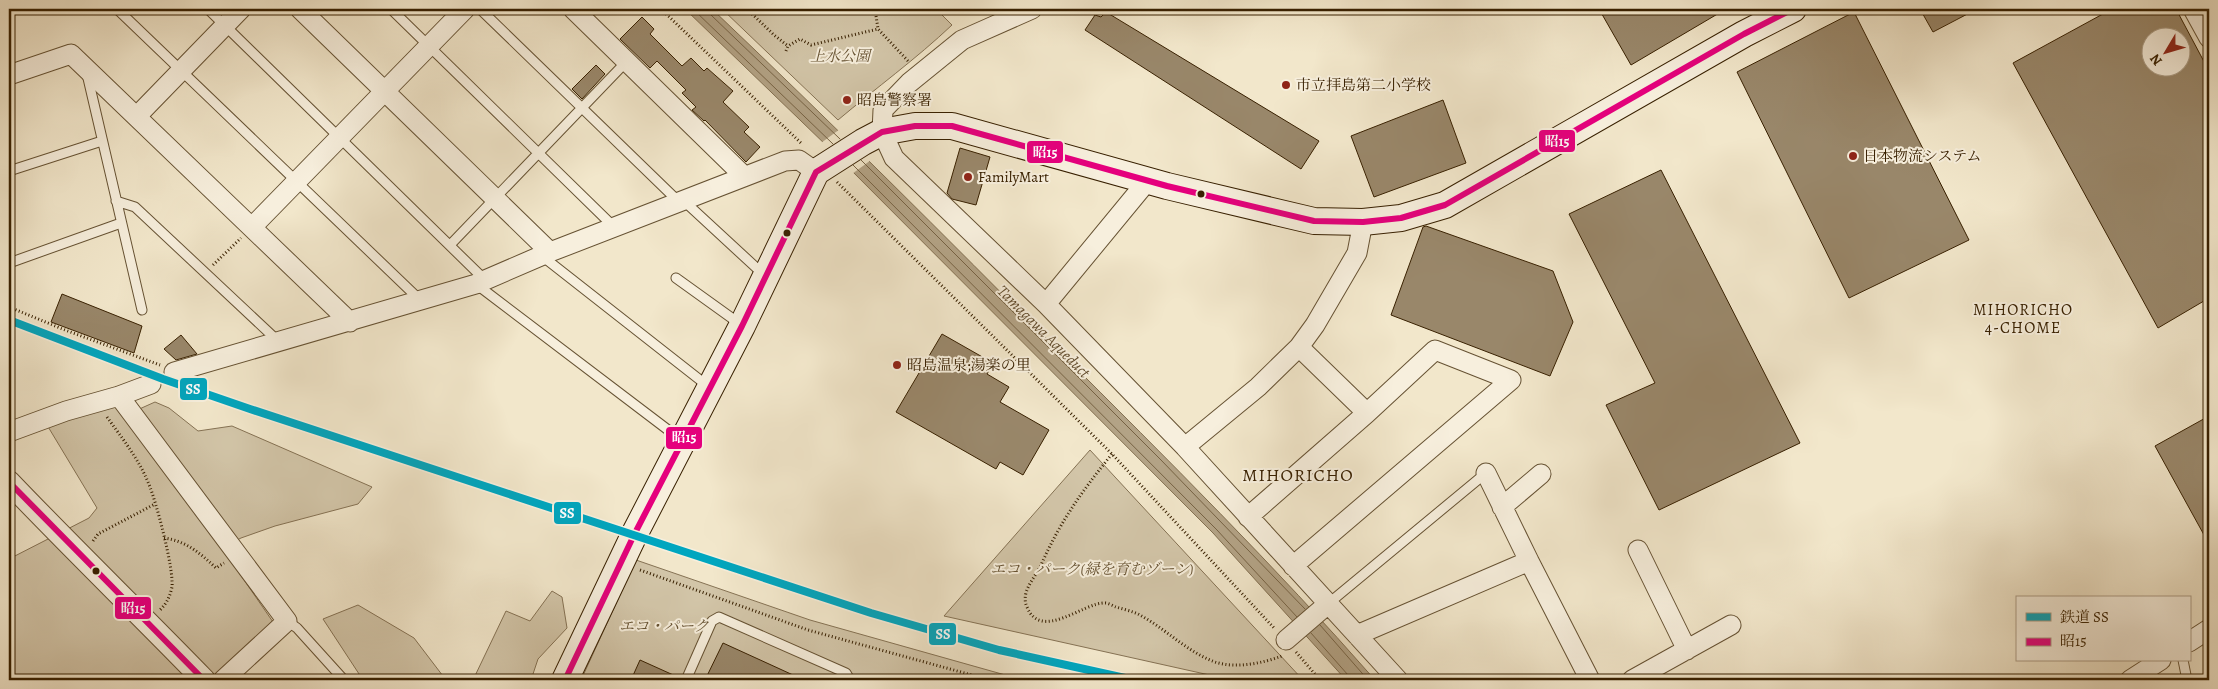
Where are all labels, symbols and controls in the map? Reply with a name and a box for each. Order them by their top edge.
north arrow [2140,28,2190,78]
park label: 上水公園 [810,46,873,66]
text: N [2146,50,2167,70]
place label: 市立拝島第二小学校 [1296,75,1431,95]
marker: 市立拝島第二小学校 [1280,79,1292,91]
place label: 昭島警察署 [857,90,932,110]
marker: 昭島警察署 [841,94,853,106]
line badge: 昭15 [1538,129,1576,153]
text: 昭15 [1545,132,1570,151]
line badge: 昭15 [1026,140,1064,164]
text: 昭15 [1033,143,1058,162]
place label: 日本物流システム [1863,146,1982,166]
marker: 日本物流システム [1847,150,1859,162]
place label: FamilyMart [978,167,1049,187]
marker: FamilyMart [962,171,974,183]
unlabelled marker [1196,189,1206,199]
unlabelled marker [782,228,792,238]
water label: Tamagawa Aqueduct [992,280,1096,384]
district label: MIHORICHO 4-CHOME [1973,299,2073,339]
place label: 昭島温泉;湯楽の里 [907,355,1031,375]
marker: 昭島温泉;湯楽の里 [891,359,903,371]
line badge: SS [179,377,208,401]
text: SS [185,380,201,399]
line badge: 昭15 [665,426,703,450]
text: 昭15 [672,428,697,447]
district label: MIHORICHO [1242,463,1354,487]
line badge: SS [553,501,582,525]
text: SS [559,504,575,523]
park label: エコ・パーク(緑を育むゾーン) [990,559,1194,579]
unlabelled marker [91,566,101,576]
line badge: 昭15 [114,596,152,620]
legend [2016,596,2190,662]
text: 昭15 [121,599,146,618]
text: 鉄道 SS [2060,607,2109,627]
park label: エコ・パーク [619,616,709,636]
line badge: SS [928,622,957,646]
text: SS [935,625,951,644]
text: 昭15 [2060,631,2087,651]

